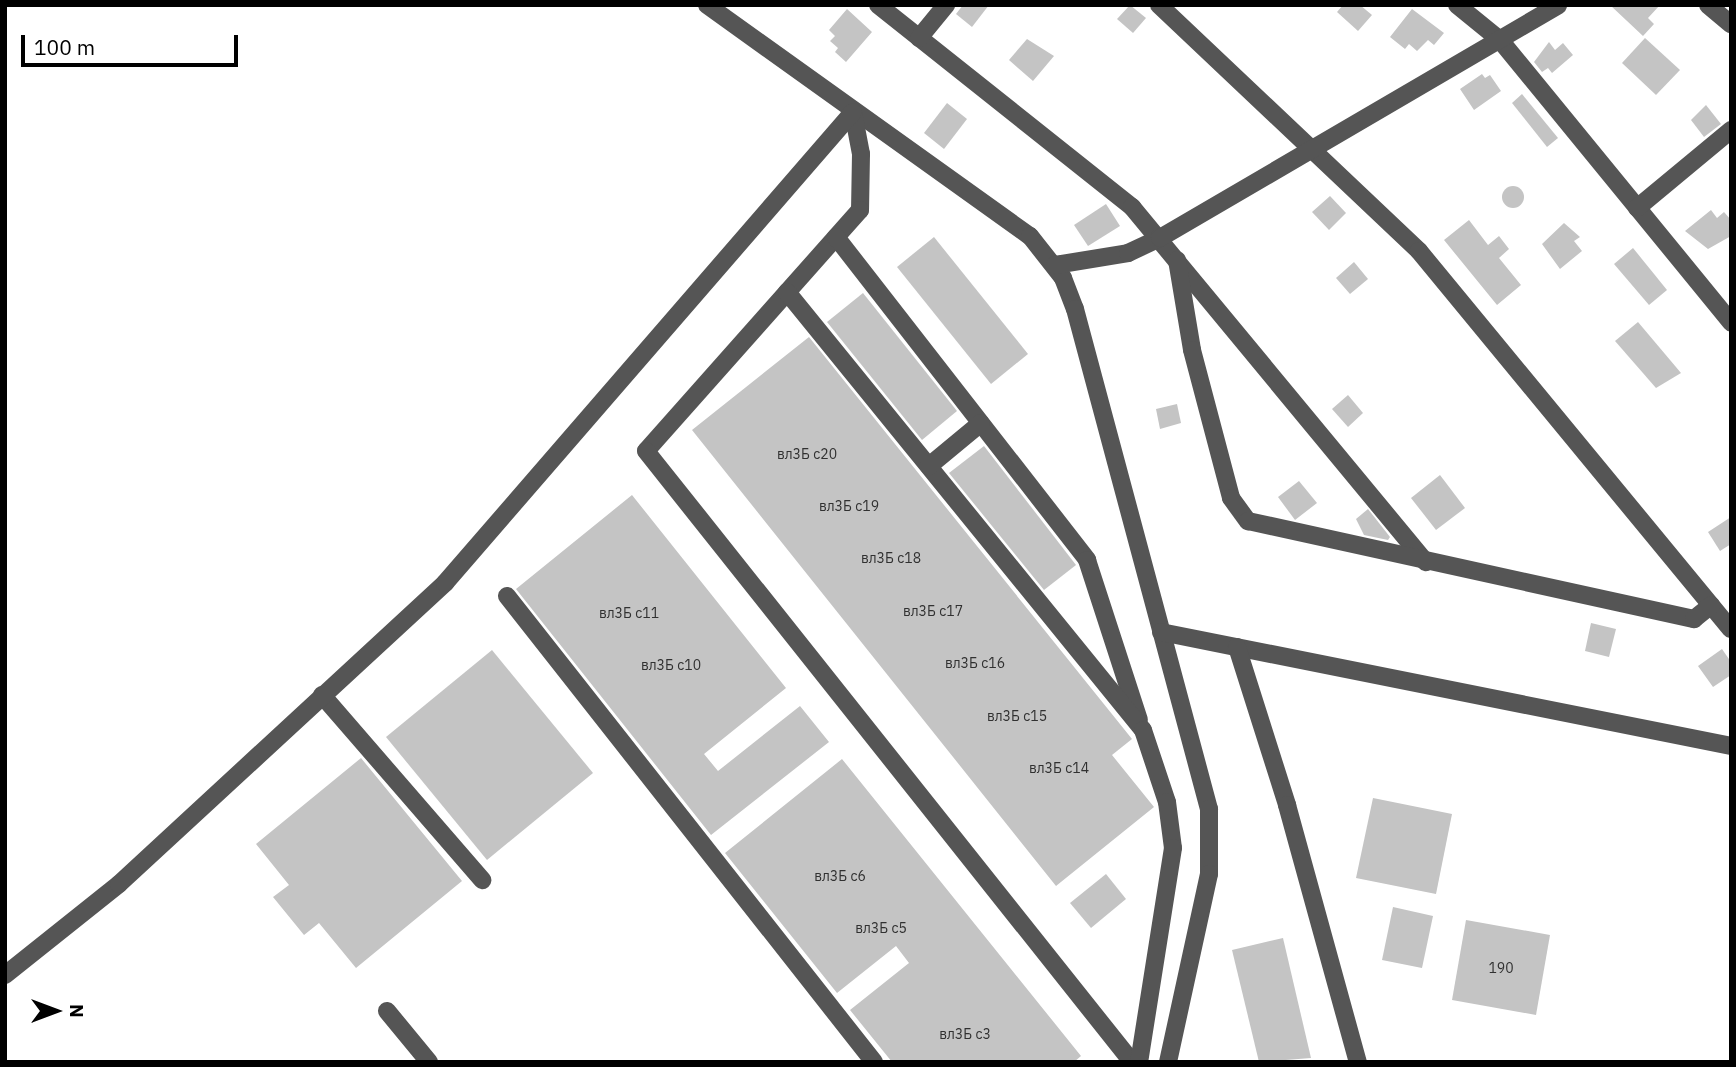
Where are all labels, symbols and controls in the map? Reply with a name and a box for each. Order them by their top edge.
scale bar [24,21,242,65]
text: 100 m [34,33,95,61]
house number: вл3Б с20 [777,446,837,462]
house number: вл3Б с19 [819,498,879,514]
house number: вл3Б с18 [861,550,921,566]
house number: вл3Б с17 [903,603,963,619]
house number: вл3Б с11 [599,605,659,621]
house number: вл3Б с16 [945,655,1005,671]
house number: вл3Б с10 [641,657,701,673]
house number: вл3Б с15 [987,708,1047,724]
house number: вл3Б с14 [1029,760,1089,776]
house number: вл3Б с6 [814,868,866,884]
house number: вл3Б с5 [855,920,907,936]
house number: 190 [1488,960,1514,976]
north arrow [21,976,91,1046]
text: N [65,1004,89,1018]
house number: вл3Б с3 [939,1026,991,1042]

